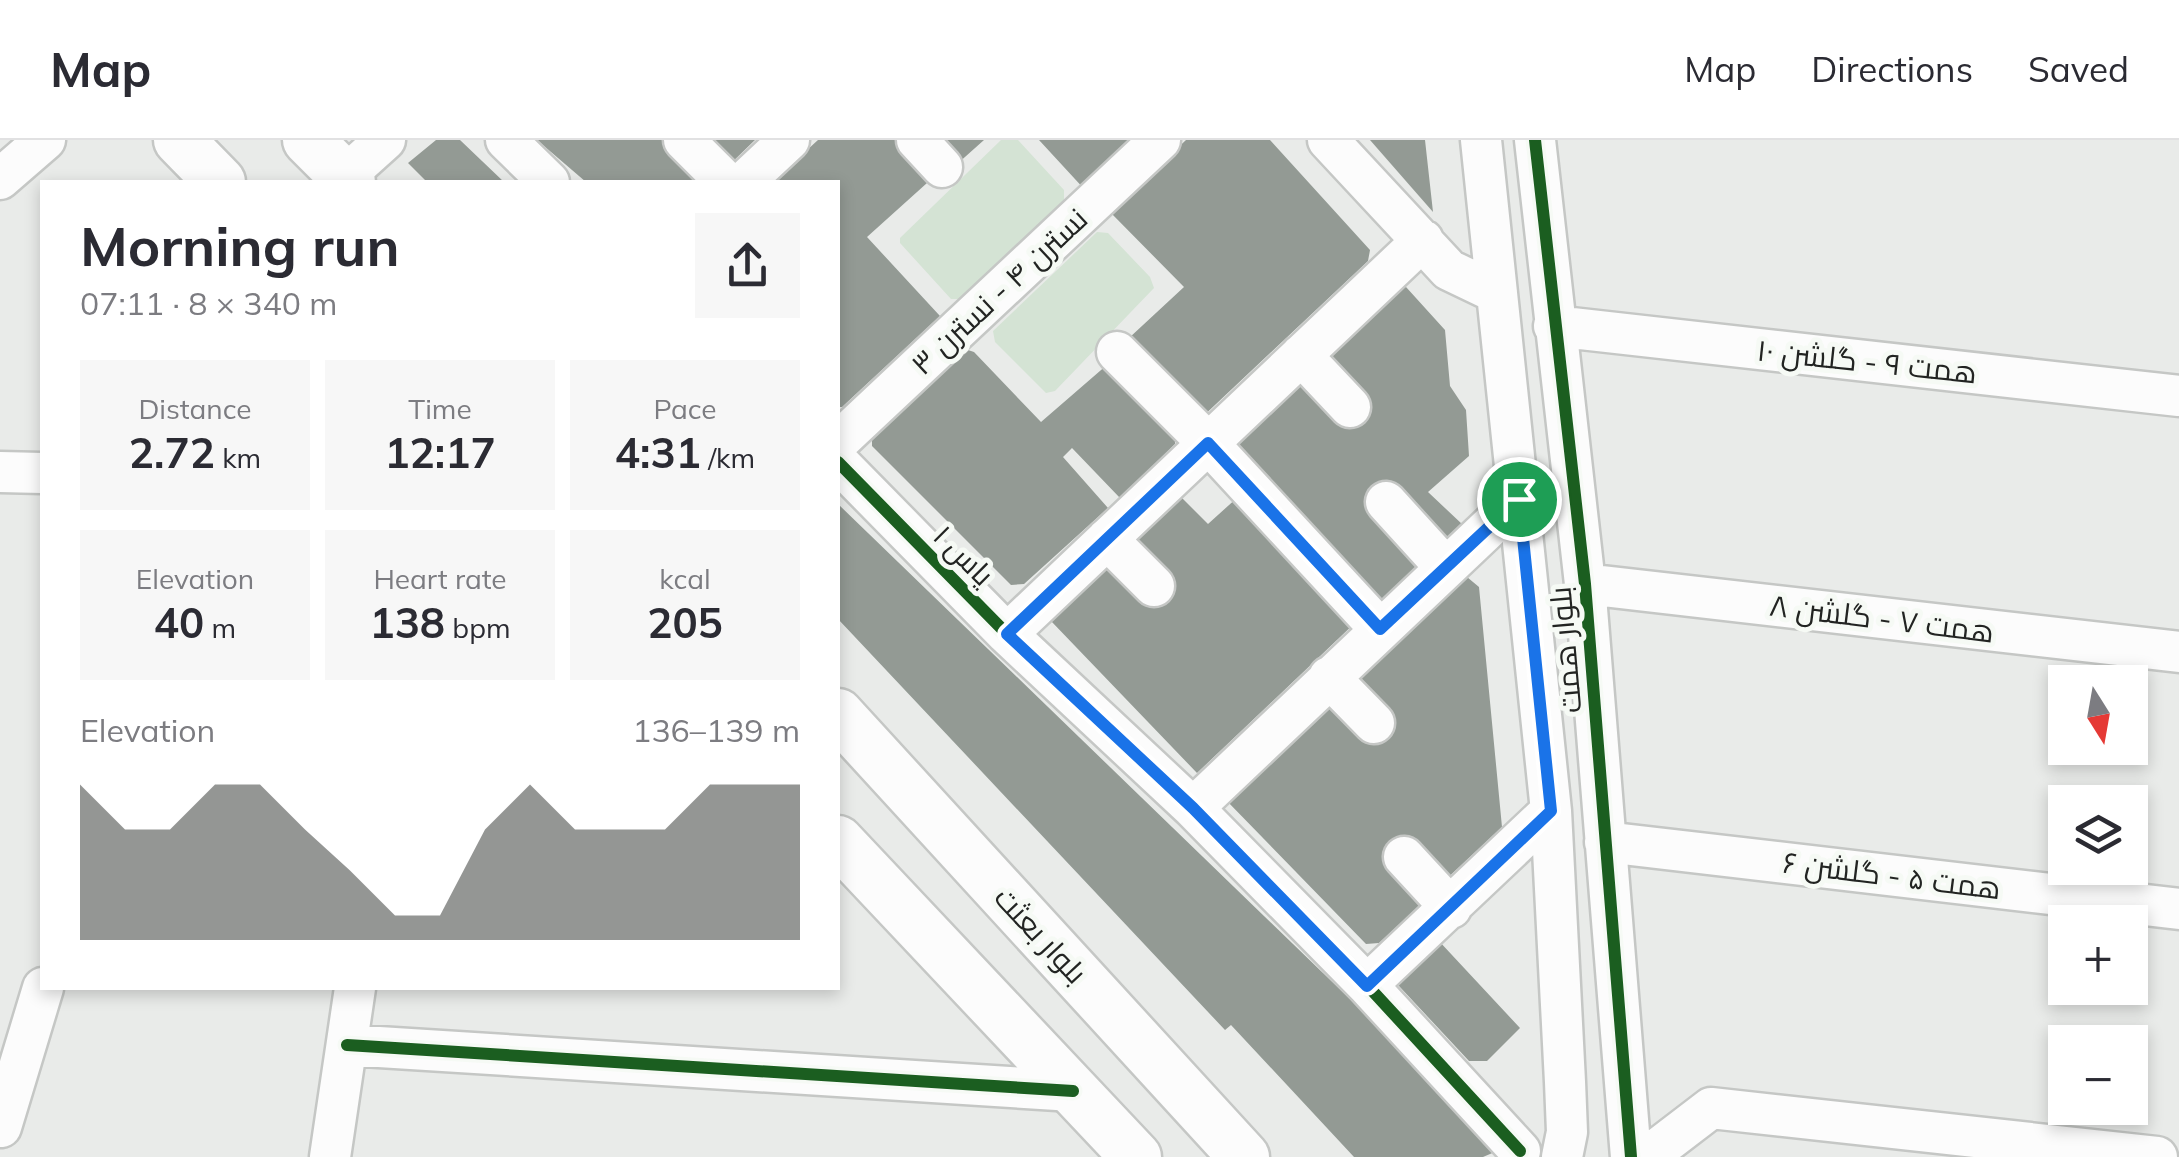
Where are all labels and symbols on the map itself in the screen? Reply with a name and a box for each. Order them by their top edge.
street label: نسترن ۴ - نسترن ۳ [903,199,1095,383]
street label: همت ۹ - گلشن ۱۰ [1755,331,1979,391]
pin [1477,457,1562,542]
street label: یاس ۱ [926,517,1002,593]
street label: بلوار همت [1541,585,1589,715]
street label: همت ۷ - گلشن ۸ [1768,585,1996,651]
north arrow [2048,665,2148,765]
street label: همت ۵ - گلشن ۶ [1781,843,2003,907]
street label: بلوار بعثت [987,879,1095,991]

